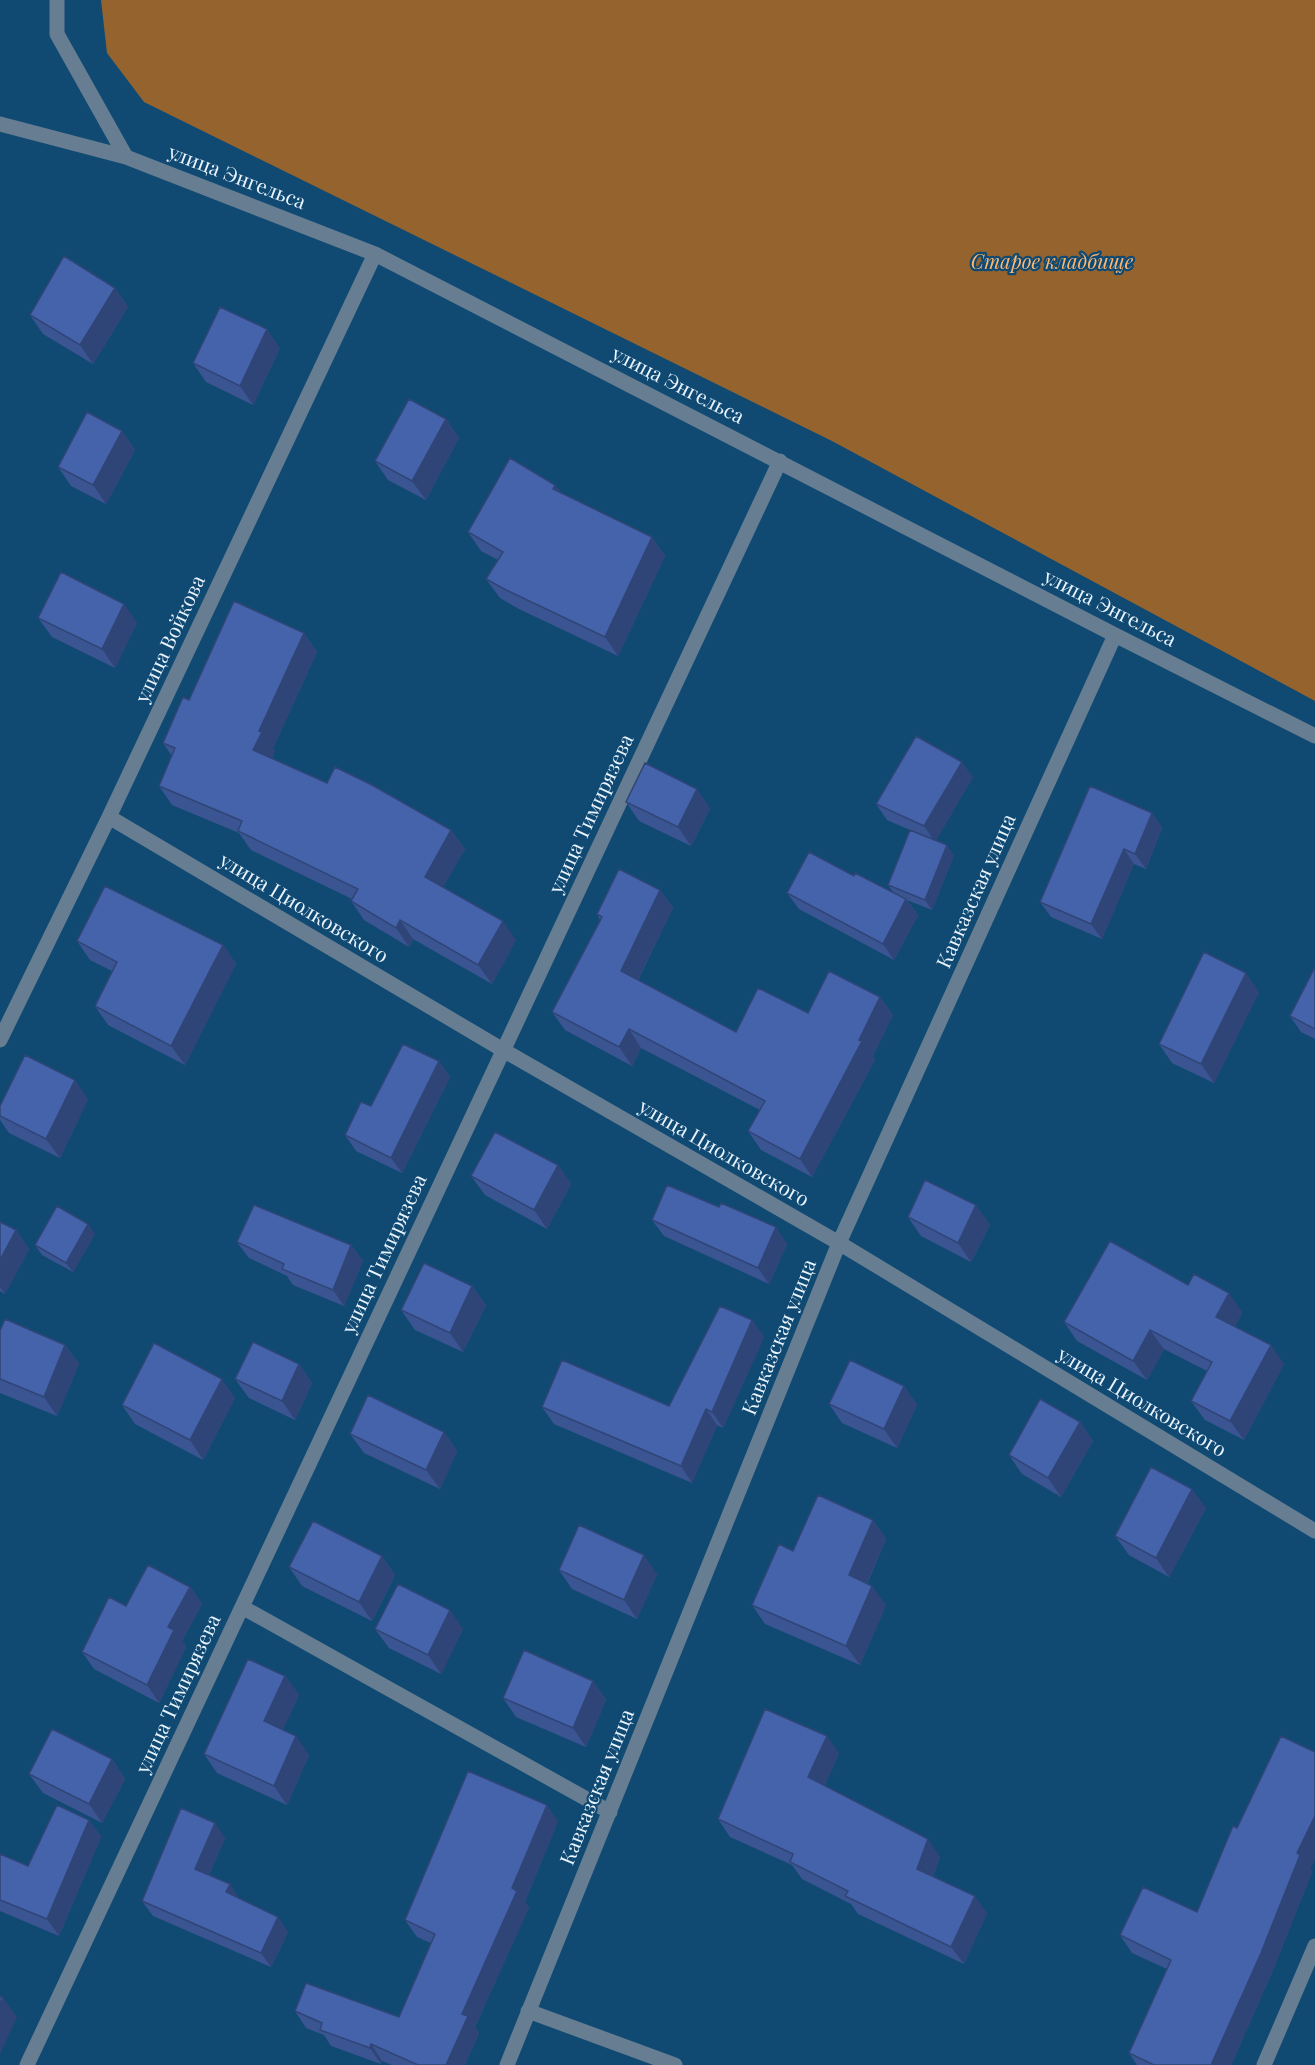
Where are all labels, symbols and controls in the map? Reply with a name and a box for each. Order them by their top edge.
street label: улица Энгельса [164,137,310,214]
park label: Старое кладбище [971,247,1134,274]
street label: улица Энгельса [607,338,750,429]
street label: улица Энгельса [1039,561,1182,652]
street label: улица Войкова [127,570,210,707]
street label: улица Тимирязева [540,729,638,898]
street label: Кавказская улица [929,809,1021,972]
street label: улица Циолковского [214,845,394,968]
street label: улица Циолковского [634,1091,815,1212]
street label: улица Тимирязева [333,1169,431,1338]
street label: Кавказская улица [734,1254,821,1418]
street label: улица Циолковского [1052,1339,1232,1462]
street label: улица Тимирязева [127,1609,225,1778]
street label: Кавказская улица [552,1704,639,1868]

